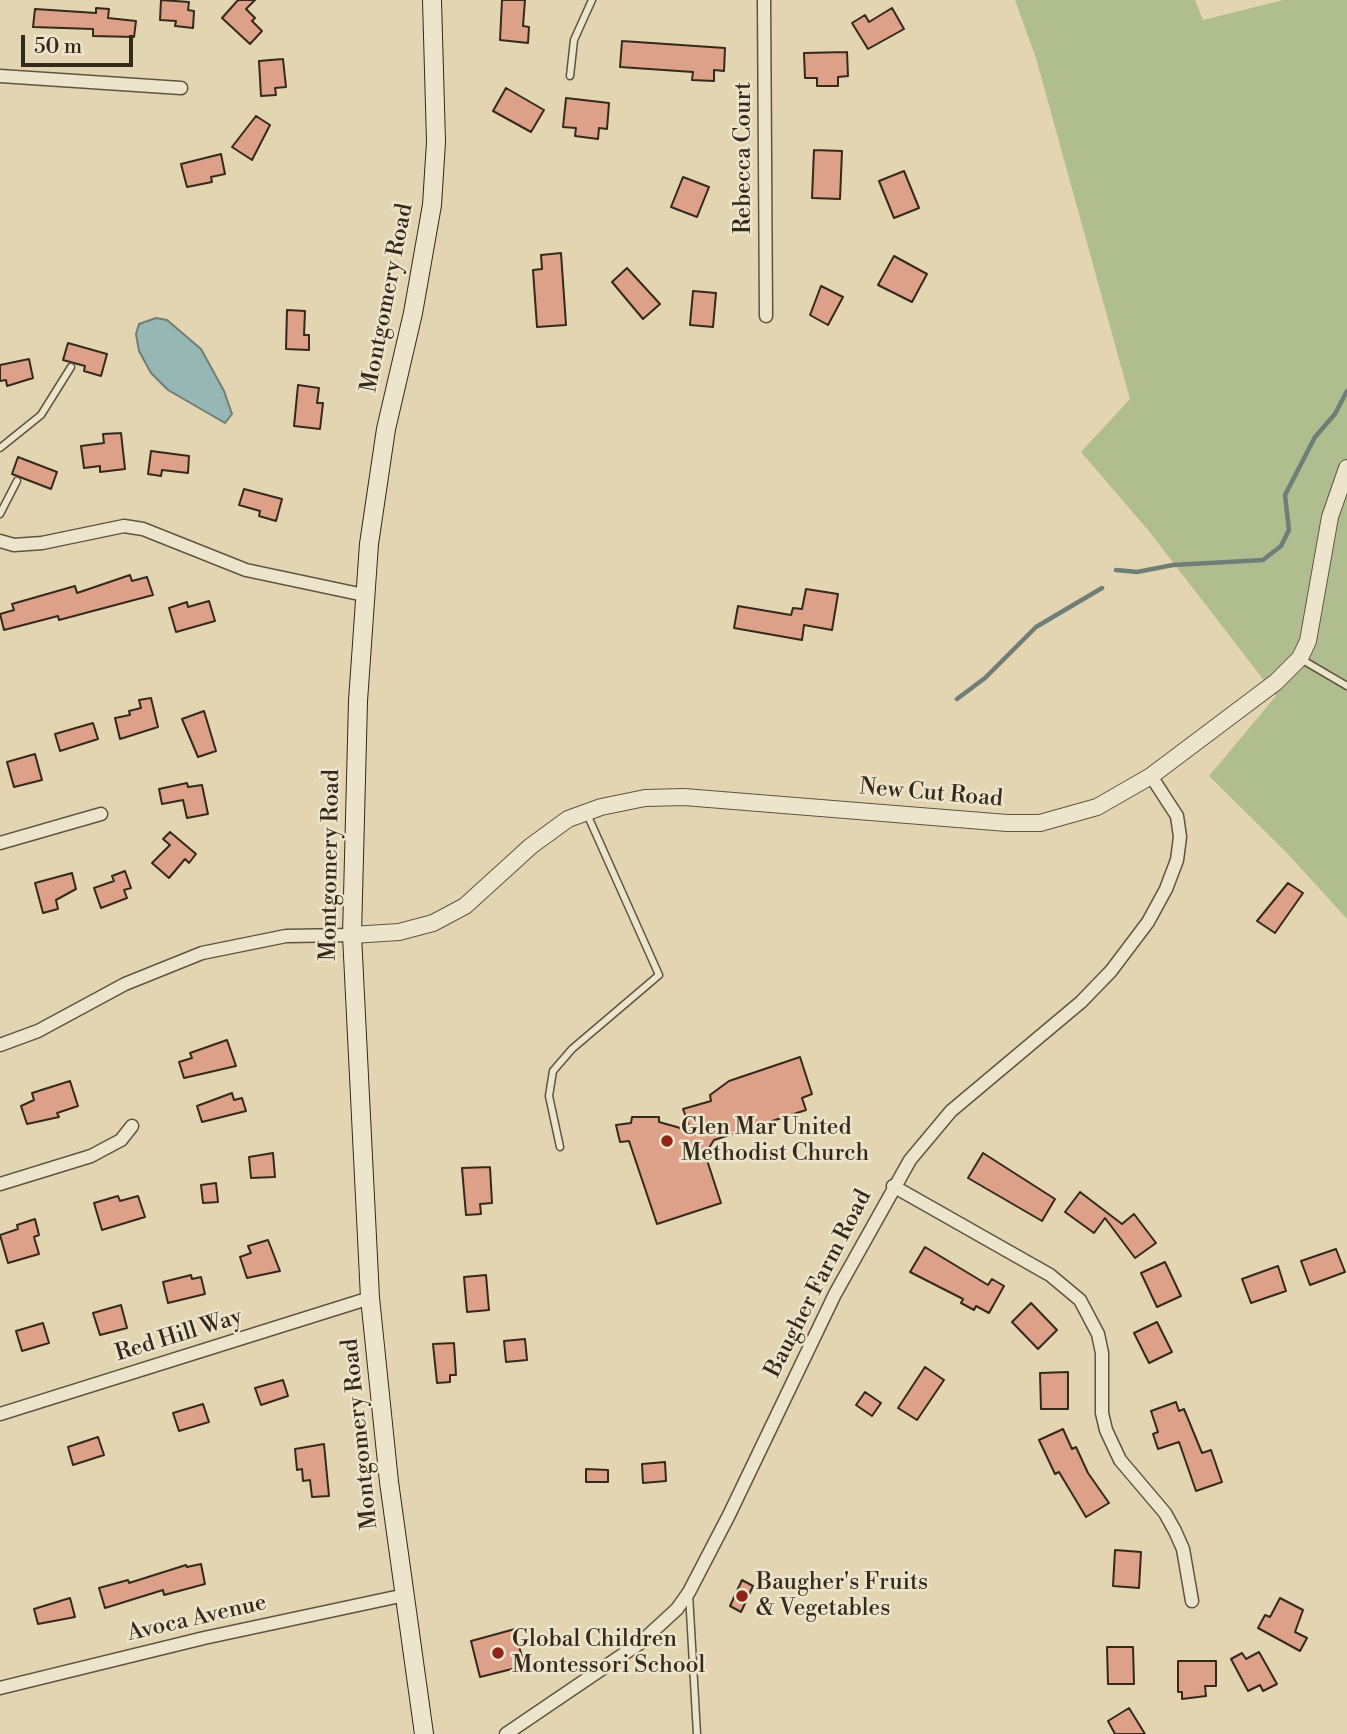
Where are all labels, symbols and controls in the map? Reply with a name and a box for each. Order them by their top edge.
scale bar [24,21,136,65]
text: 50 m [34,34,82,60]
street label: Rebecca Court [730,82,758,234]
street label: Montgomery Road [356,201,420,395]
street label: Montgomery Road [316,769,346,961]
street label: New Cut Road [858,774,1004,814]
place label: Glen Mar United Methodist Church [681,1114,869,1168]
marker: Glen Mar United Methodist Church [659,1133,675,1149]
street label: Baugher Farm Road [760,1186,878,1382]
street label: Red Hill Way [112,1304,246,1368]
street label: Montgomery Road [337,1337,385,1531]
place label: Baugher's Fruits & Vegetables [756,1569,928,1623]
marker: Baugher's Fruits & Vegetables [734,1588,750,1604]
street label: Avoca Avenue [125,1590,269,1648]
place label: Global Children Montessori School [512,1626,705,1680]
marker: Global Children Montessori School [490,1645,506,1661]

